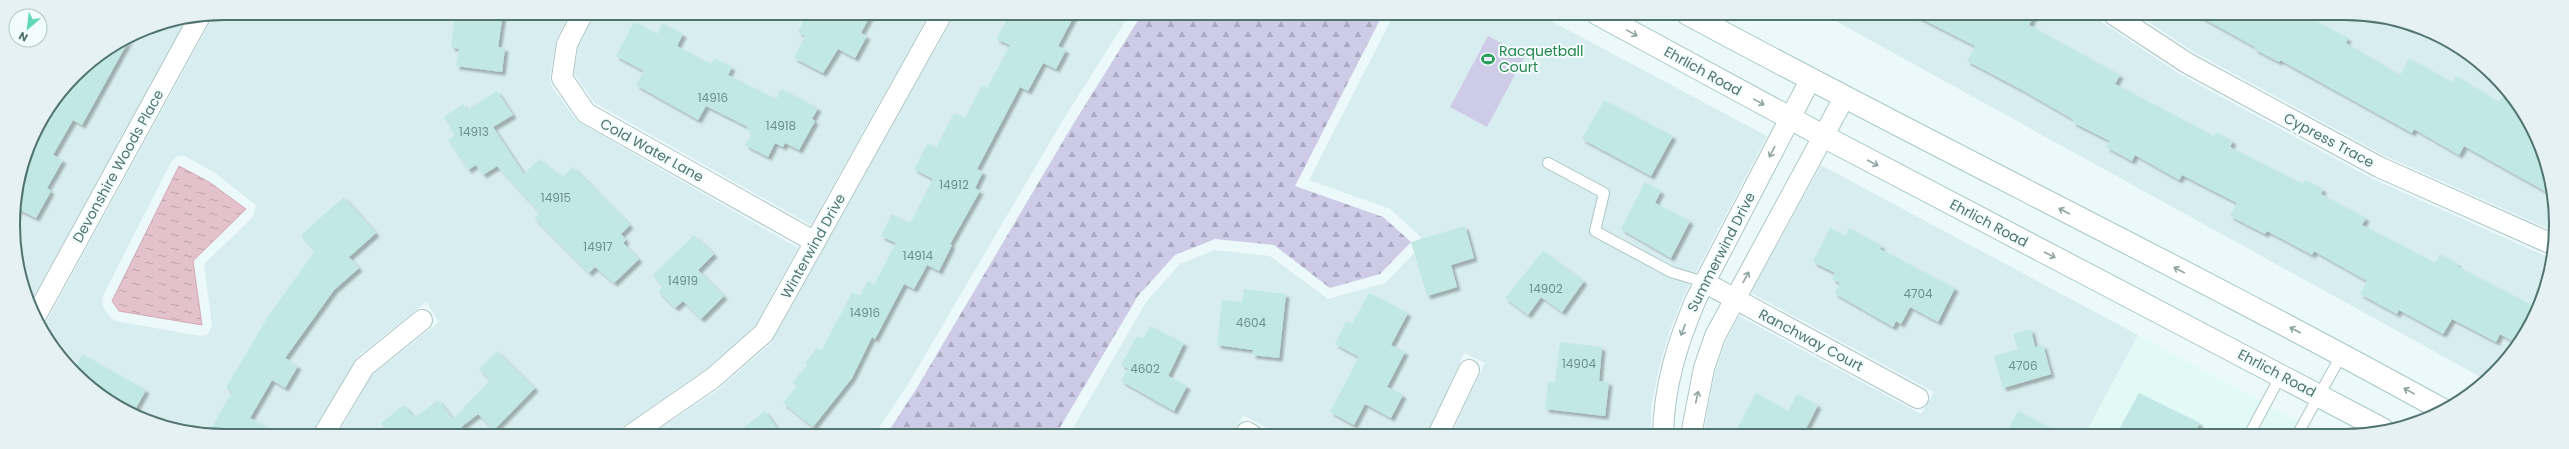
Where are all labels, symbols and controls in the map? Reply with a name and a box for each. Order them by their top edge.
north arrow [8,8,48,48]
text: N [16,28,31,46]
one-way arrow [1626,29,1638,37]
place label: Racquetball Court [1499,41,1584,77]
street label: Ehrlich Road [1661,41,1745,101]
sports icon: Racquetball Court [1480,51,1496,67]
street label: Devonshire Woods Place [68,86,169,246]
house number: 14916 [698,89,728,106]
one-way arrow [1752,98,1764,106]
street label: Cypress Trace [2280,108,2378,172]
street label: Cold Water Lane [597,113,708,187]
house number: 14918 [766,117,796,134]
house number: 14913 [459,123,489,140]
one-way arrow [1768,145,1775,157]
one-way arrow [1867,159,1879,167]
house number: 14912 [939,176,969,193]
street label: Summerwind Drive [1682,188,1760,315]
house number: 14915 [541,189,571,206]
street label: Winterwind Drive [776,190,850,302]
street label: Ehrlich Road [1946,194,2032,252]
one-way arrow [2058,207,2070,214]
house number: 14917 [583,238,613,255]
house number: 14914 [903,247,934,264]
one-way arrow [2044,252,2056,260]
one-way arrow [2173,266,2185,274]
one-way arrow [1743,271,1751,283]
house number: 14919 [668,272,698,289]
house number: 14902 [1529,280,1563,297]
house number: 4704 [1903,285,1933,302]
house number: 14916 [850,304,880,321]
street label: Ranchway Court [1755,304,1867,376]
house number: 4604 [1236,314,1267,331]
one-way arrow [1678,324,1686,336]
one-way arrow [2289,326,2301,333]
street label: Ehrlich Road [2234,344,2320,402]
house number: 14904 [1562,355,1596,372]
house number: 4706 [2008,357,2038,374]
house number: 4602 [1130,360,1160,377]
one-way arrow [2403,387,2415,395]
one-way arrow [1694,391,1702,404]

